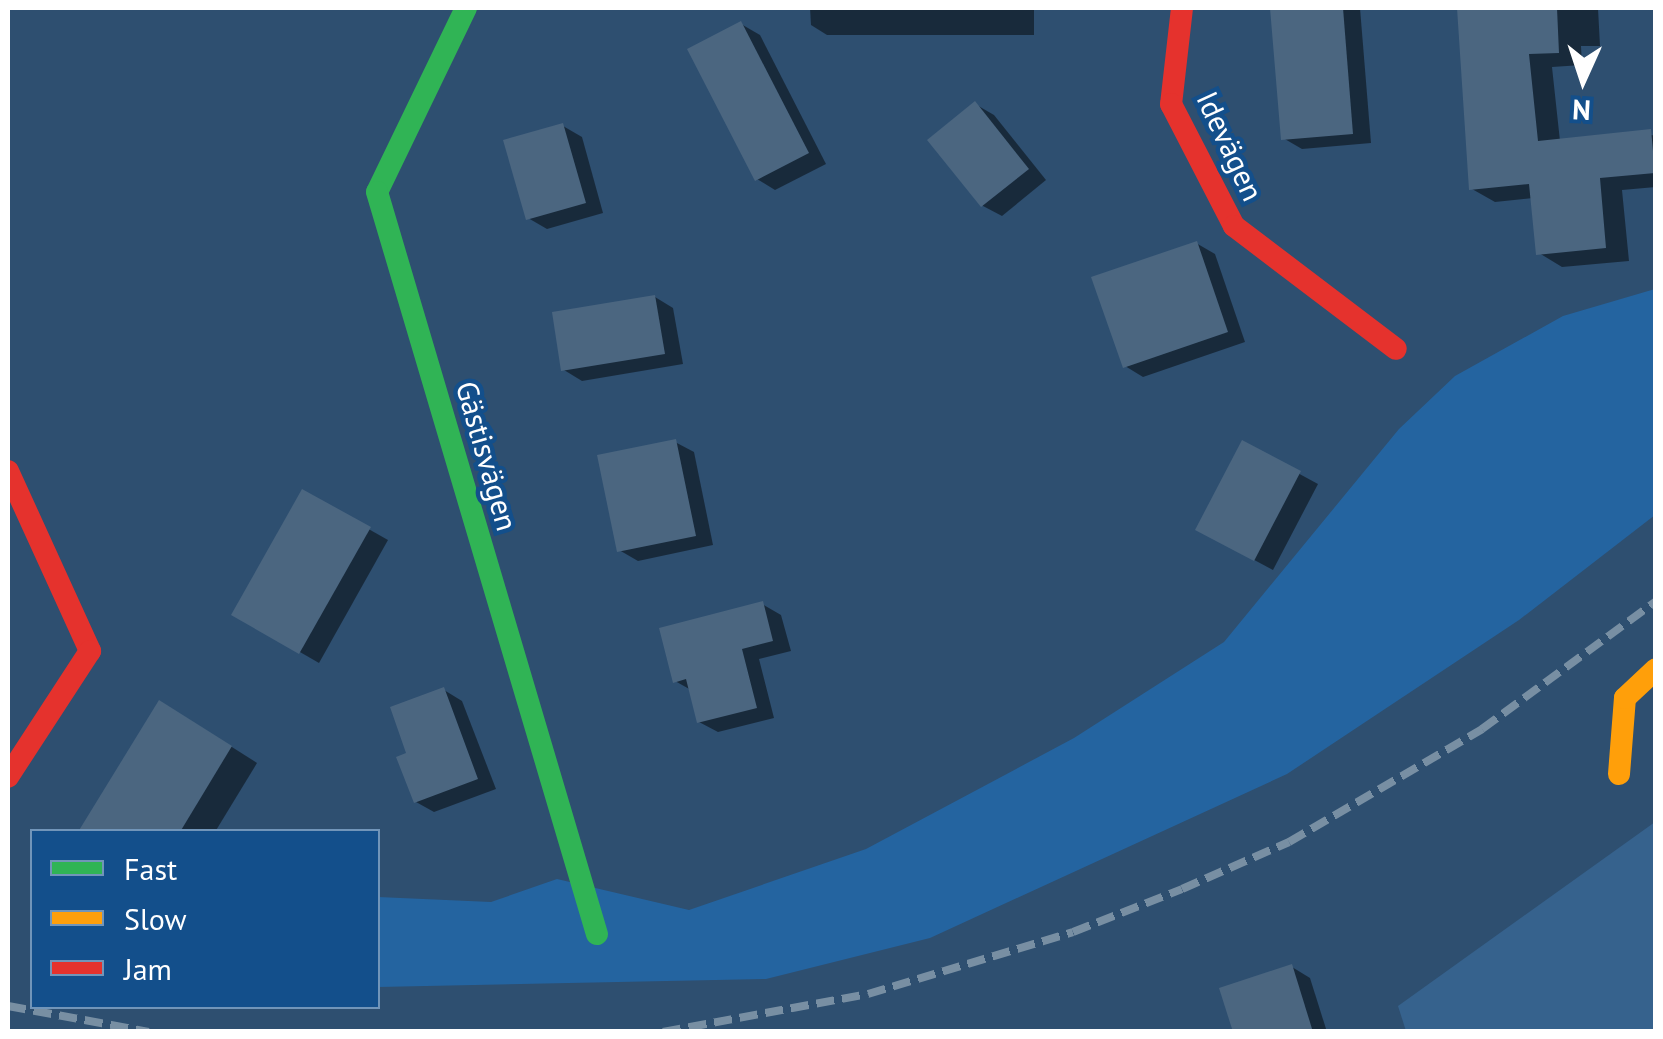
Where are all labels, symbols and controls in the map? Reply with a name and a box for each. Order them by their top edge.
north arrow [1533,30,1633,130]
street label: Idevägen [1189,86,1271,206]
text: N [1571,92,1592,129]
street label: Gästisvägen [448,377,526,535]
legend [30,829,380,1009]
text: Fast [124,849,177,888]
text: Slow [124,899,187,938]
text: Jam [124,949,172,988]

